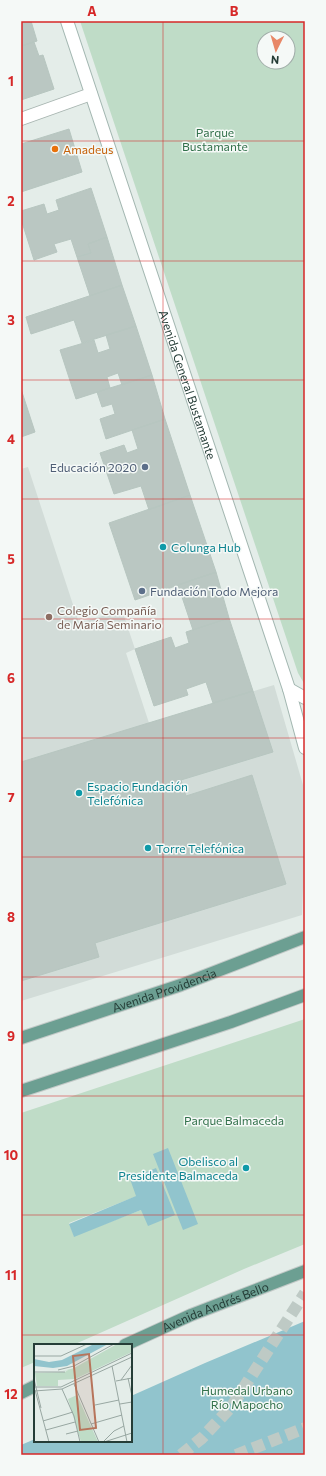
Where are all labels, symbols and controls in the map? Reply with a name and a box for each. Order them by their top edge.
text: A [87,3,97,19]
text: B [230,3,239,19]
north arrow [256,30,296,70]
text: N [270,54,280,67]
text: 1 [8,73,14,89]
park label: Parque Bustamante [182,125,248,153]
place label: Amadeus [63,142,113,156]
marker: Amadeus [50,144,60,154]
text: 2 [7,193,15,209]
street label: Avenida General Bustamante [156,308,219,461]
text: 3 [7,312,15,328]
text: 4 [7,431,15,447]
place label: Educación 2020 [50,460,137,474]
marker: Educación 2020 [140,462,150,472]
place label: Colunga Hub [171,540,241,554]
marker: Colunga Hub [158,542,168,552]
text: 5 [7,551,15,567]
place label: Fundación Todo Mejora [150,584,278,598]
marker: Fundación Todo Mejora [137,586,147,596]
place label: Colegio Compañía de María Seminario [57,603,162,631]
marker: Colegio Compañía de María Seminario [44,612,54,622]
text: 6 [7,670,15,686]
place label: Espacio Fundación Telefónica [87,779,188,807]
marker: Espacio Fundación Telefónica [74,788,84,798]
text: 7 [7,789,15,805]
place label: Torre Telefónica [156,841,244,855]
marker: Torre Telefónica [143,843,153,853]
text: 8 [7,909,15,925]
street label: Avenida Providencia [110,965,218,1014]
text: 9 [7,1028,15,1044]
park label: Parque Balmaceda [184,1113,284,1127]
text: 10 [4,1147,19,1163]
place label: Obelisco al Presidente Balmaceda [118,1154,238,1182]
marker: Obelisco al Presidente Balmaceda [241,1163,251,1173]
text: 11 [5,1267,17,1283]
street label: Avenida Andrés Bello [159,1279,270,1334]
inset map [34,1344,132,1442]
park label: Humedal Urbano Río Mapocho [201,1383,293,1411]
text: 12 [4,1386,18,1402]

